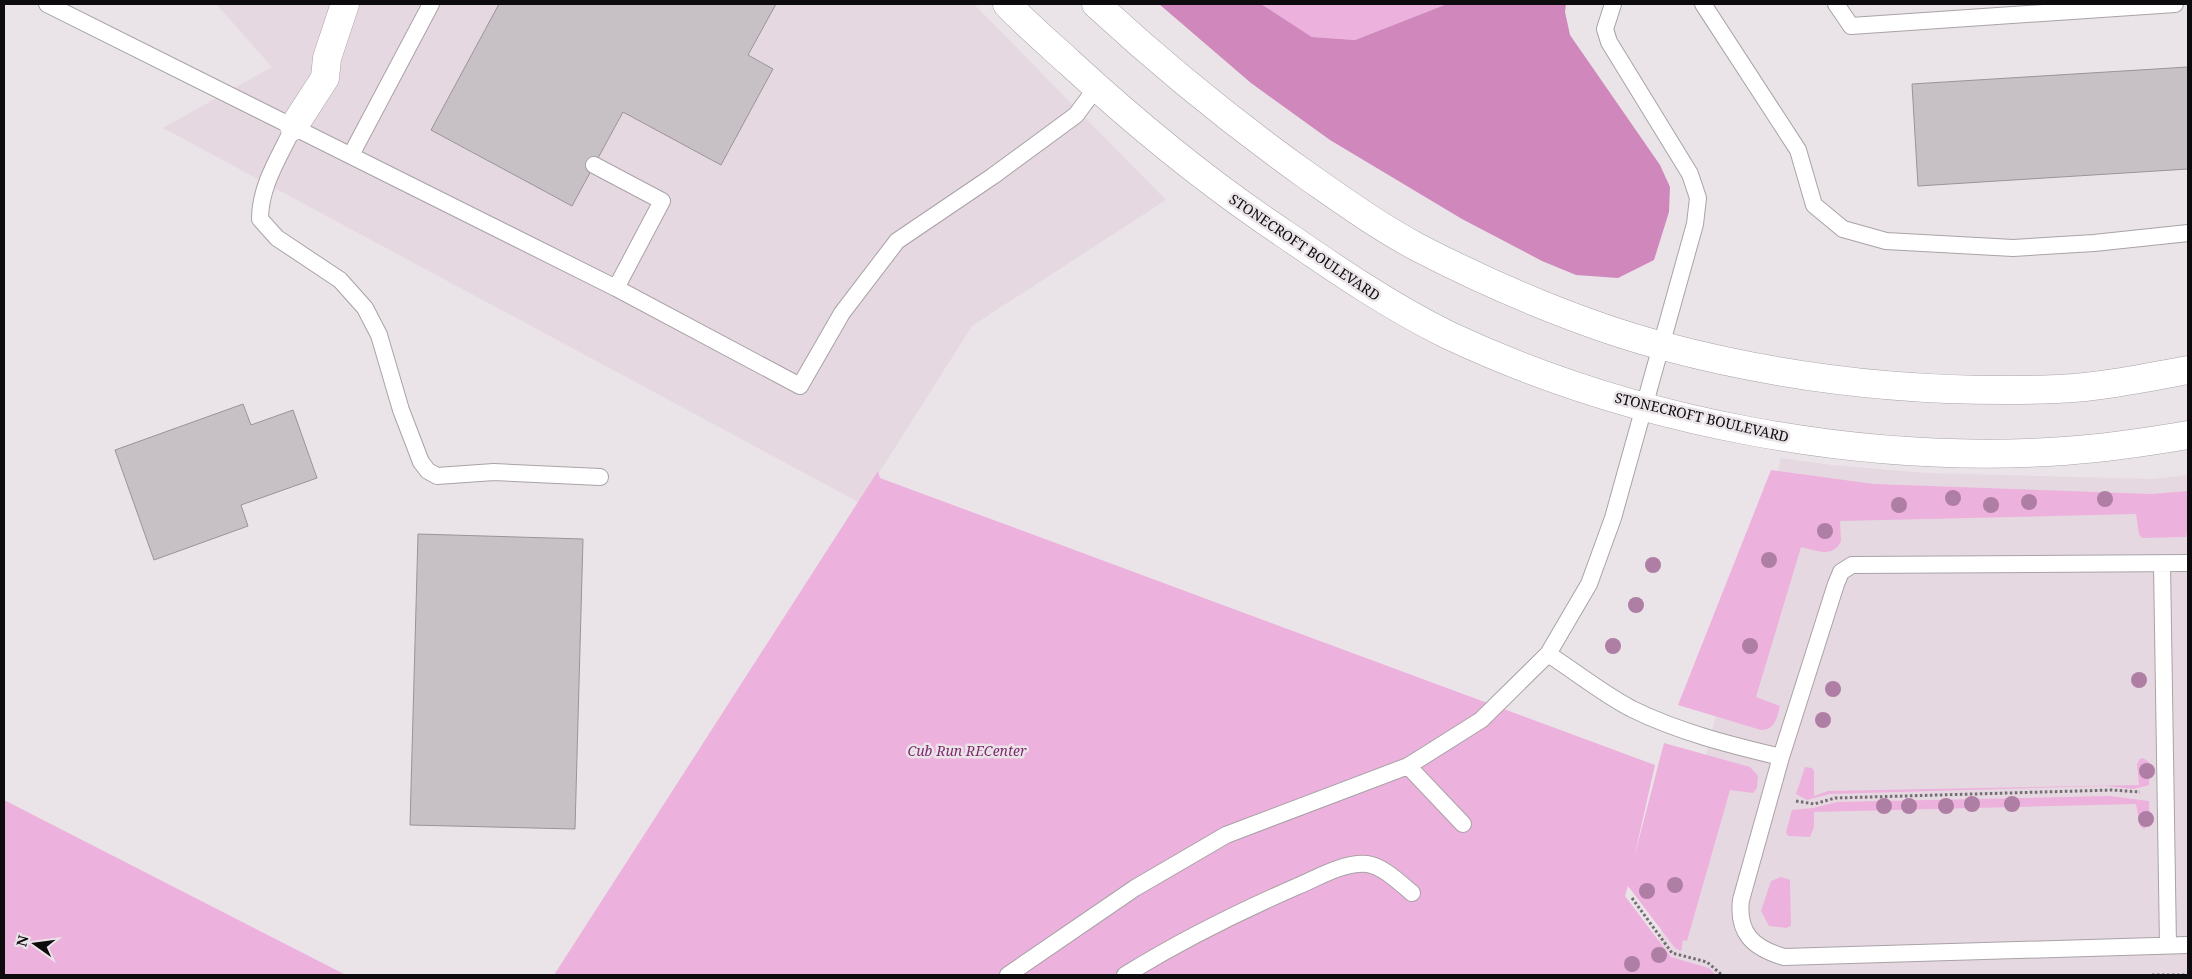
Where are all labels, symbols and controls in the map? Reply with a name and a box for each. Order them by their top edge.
street label: STONECROFT BOULEVARD [1226,189,1384,305]
street label: STONECROFT BOULEVARD [1613,388,1791,446]
park label: Cub Run RECenter [907,741,1027,760]
north arrow [10,919,60,969]
text: N [11,933,32,948]

